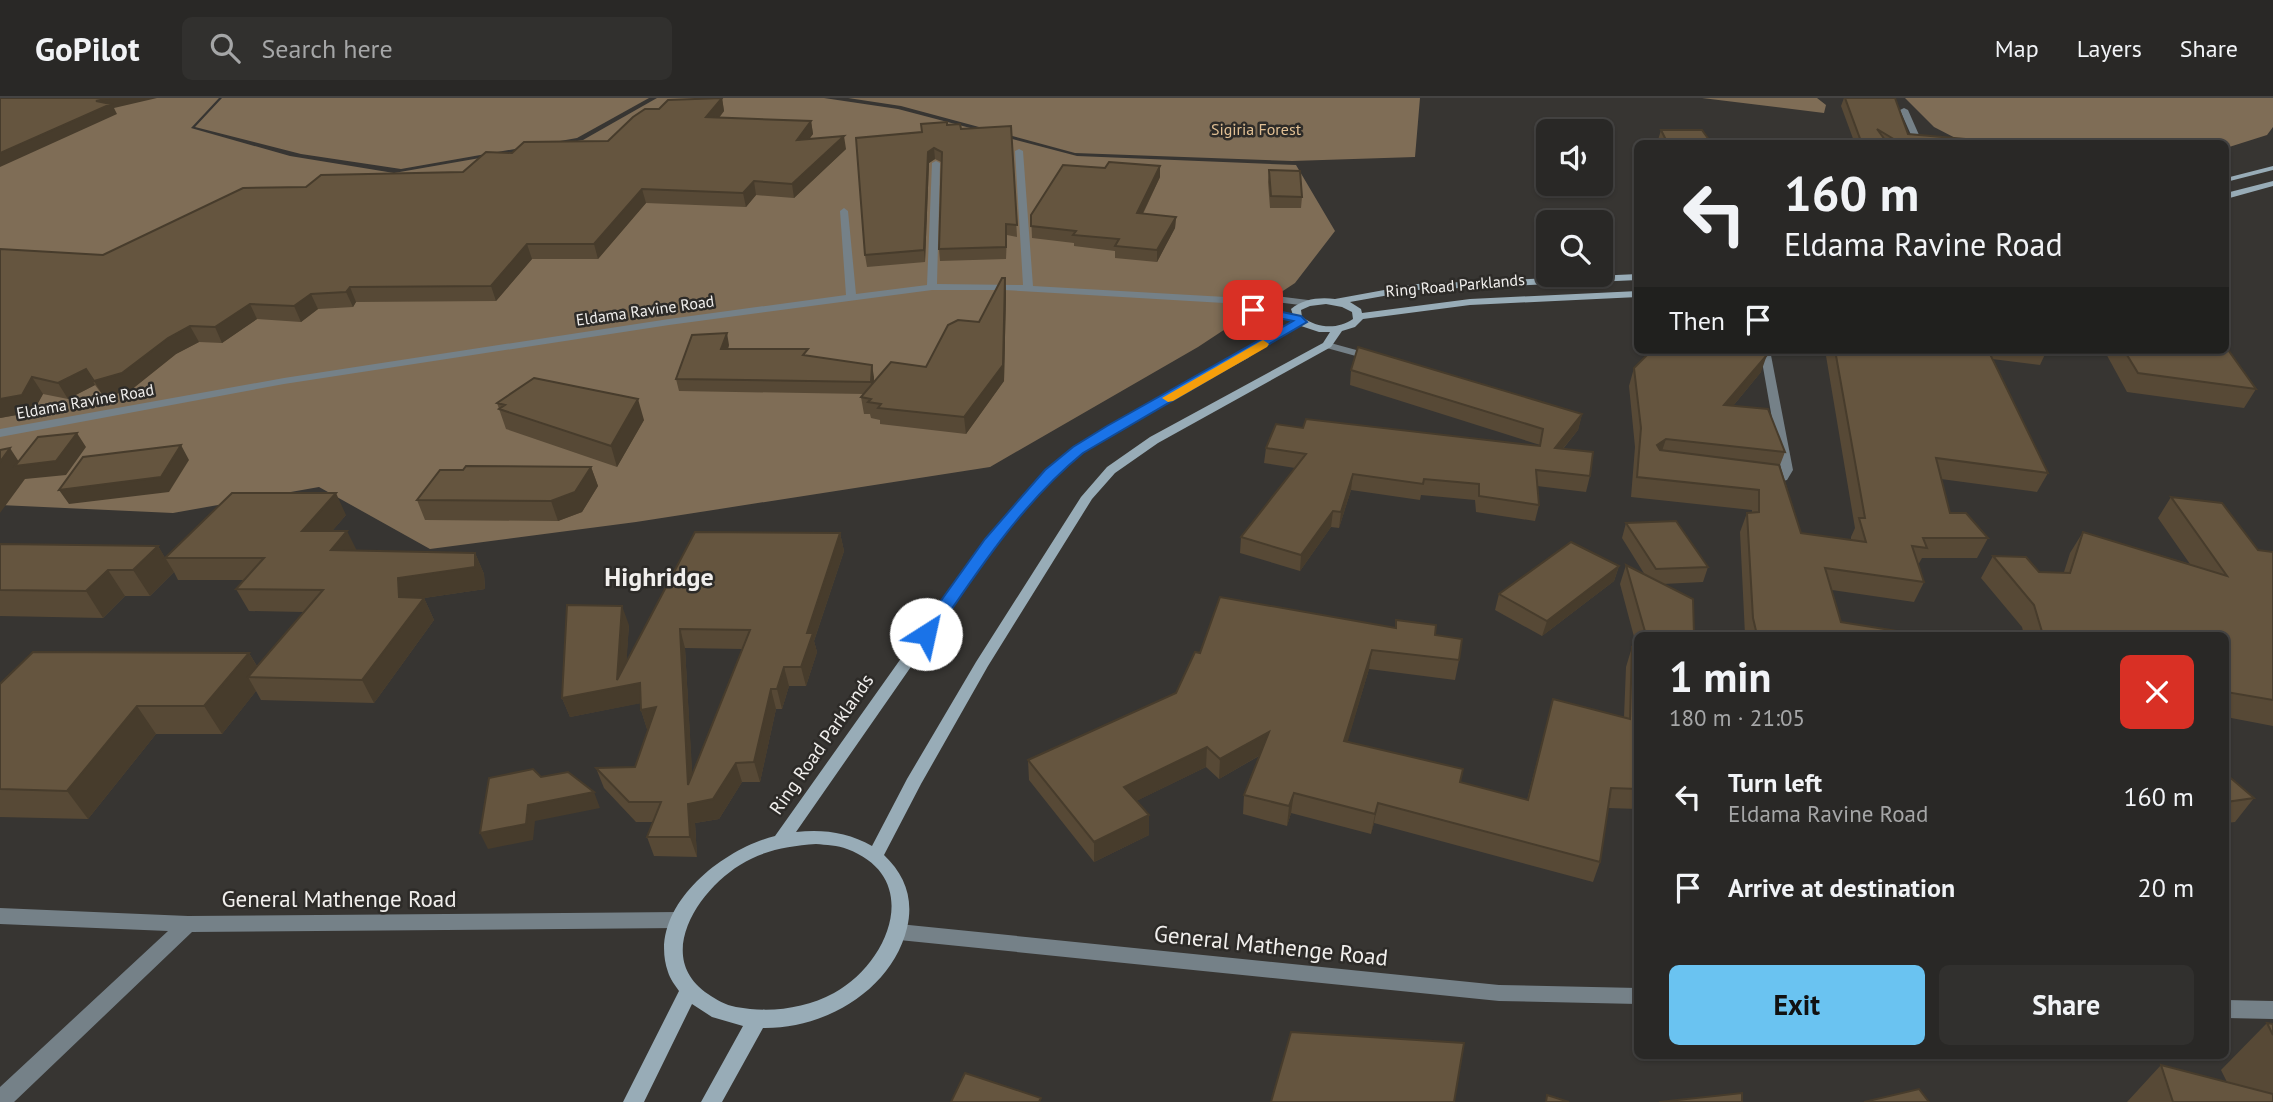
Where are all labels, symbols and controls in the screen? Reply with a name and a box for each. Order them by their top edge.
search box [182,17,672,80]
text: GoPilot [35,27,140,70]
icon: search [206,29,244,67]
text: Search here [262,32,393,65]
text: Map [1995,33,2039,64]
text: Layers [2077,33,2142,64]
text: Share [2180,33,2238,64]
park label: Sigiria Forest [1211,119,1302,139]
map controls [1536,119,1613,287]
button: sound [1536,119,1613,196]
text: 160 m [1784,161,1919,225]
icon: left [1669,168,1760,259]
button: search [1536,210,1613,287]
text: Eldama Ravine Road [1784,223,2063,265]
street label: Ring Road Parklands [1385,269,1526,301]
pin [1223,280,1283,340]
street label: Eldama Ravine Road [575,290,715,330]
icon: arrive [1234,291,1272,329]
icon: arrive [1739,301,1777,339]
text: Then [1669,304,1725,337]
street label: Eldama Ravine Road [15,379,155,423]
district label: Highridge [604,560,714,593]
position arrow [889,597,963,671]
text: 1 min [1669,649,1771,704]
button: close [2120,655,2194,729]
street label: Ring Road Parklands [764,669,878,819]
text: 180 m · 21:05 [1669,703,1805,732]
text: Turn left [1728,766,1822,799]
icon: left [1669,778,1707,816]
text: 160 m [2123,780,2194,813]
text: Eldama Ravine Road [1728,799,1928,828]
icon: arrive [1669,869,1707,907]
text: Arrive at destination [1728,871,1955,904]
text: 20 m [2138,871,2194,904]
street label: General Mathenge Road [221,884,457,913]
street label: General Mathenge Road [1153,918,1389,972]
button: Exit [1669,965,1925,1045]
button: Share [1939,965,2194,1045]

